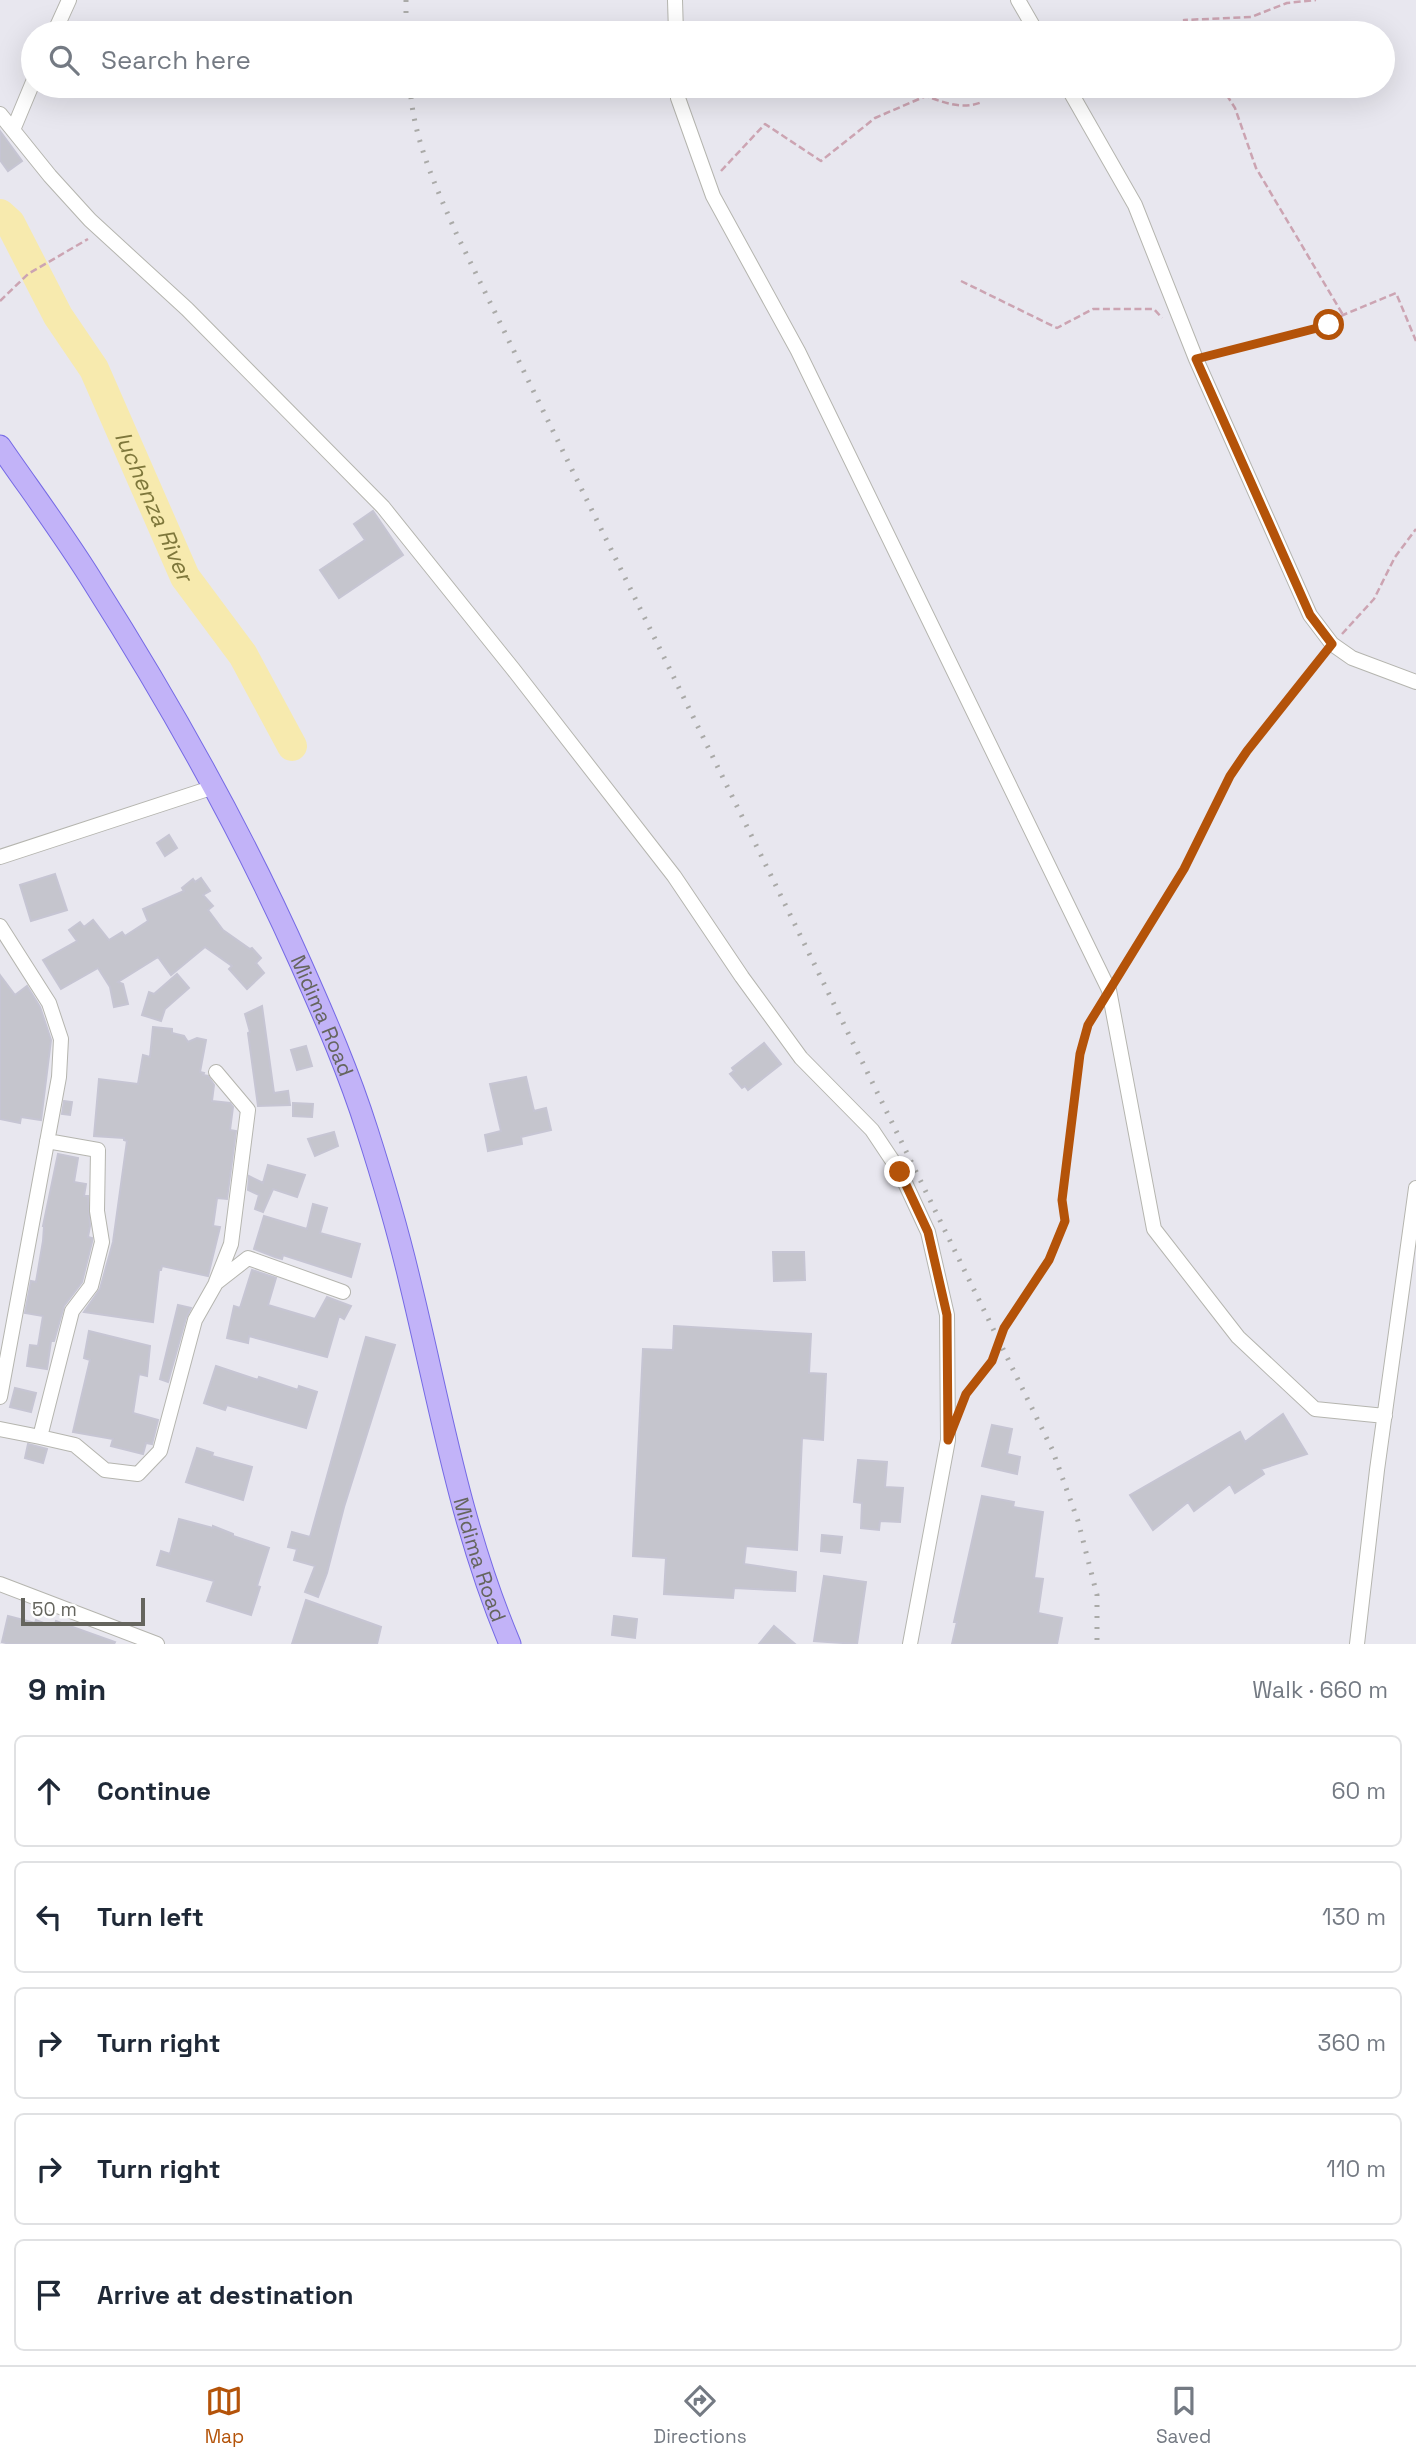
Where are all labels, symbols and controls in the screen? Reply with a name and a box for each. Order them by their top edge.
search box [21,21,1395,98]
icon: search [45,41,83,79]
text: Search here [101,43,251,77]
route start [1313,309,1344,340]
water label: luchenza River [108,427,201,588]
street label: Midima Road [285,951,360,1080]
route end [884,1156,915,1187]
street label: Midima Road [448,1494,513,1625]
scale bar [21,1595,145,1627]
text: 50 m [32,1597,77,1622]
text: 9 min [28,1670,106,1709]
text: Walk · 660 m [1252,1675,1388,1705]
icon: ahead [30,1772,68,1810]
text: Continue [97,1774,211,1808]
text: 60 m [1331,1776,1386,1806]
icon: left [30,1898,68,1936]
text: Turn left [97,1900,204,1934]
text: 130 m [1322,1902,1386,1932]
icon: right [30,2024,68,2062]
text: Turn right [97,2026,221,2060]
text: 360 m [1318,2028,1386,2058]
icon: right [30,2150,68,2188]
text: Turn right [97,2152,221,2186]
text: 110 m [1326,2154,1386,2184]
icon: arrive [30,2276,68,2314]
text: Arrive at destination [97,2278,354,2312]
tab: Map [205,2382,244,2449]
tab: Directions [654,2382,747,2449]
tab: Saved [1156,2382,1211,2449]

